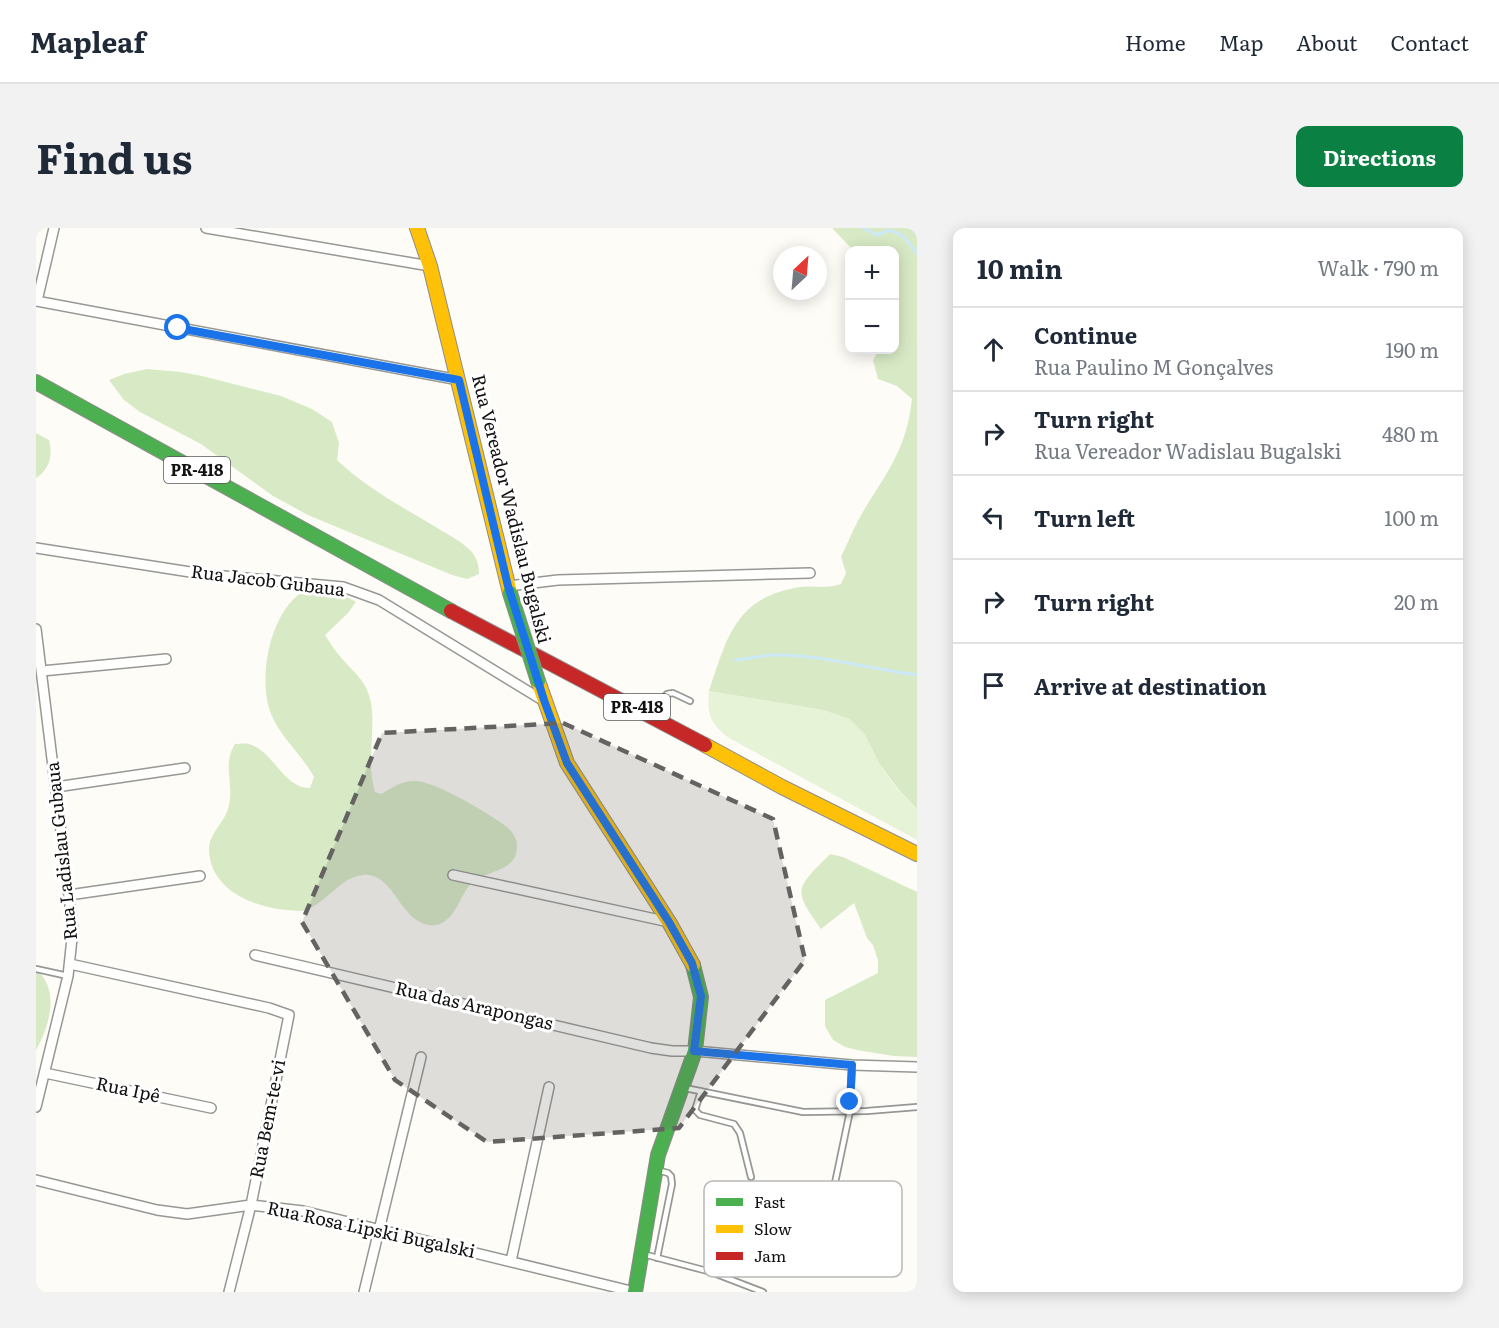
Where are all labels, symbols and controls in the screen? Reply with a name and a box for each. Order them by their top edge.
text: Mapleaf [30,20,145,62]
text: Home [1125,26,1186,57]
text: Map [1219,26,1263,57]
text: About [1296,26,1358,57]
text: Contact [1391,26,1469,57]
text: Find us [36,125,193,187]
button: Directions [1296,126,1463,187]
north arrow [773,246,827,300]
map controls [845,246,899,354]
button: + [845,246,899,300]
text: 10 min [977,248,1062,287]
text: Walk · 790 m [1318,252,1439,282]
button: − [845,300,899,354]
route start [164,314,190,340]
text: Continue [1034,318,1137,351]
icon: ahead [977,333,1010,366]
text: 190 m [1385,334,1439,364]
text: Rua Paulino M Gonçalves [1034,351,1273,381]
street label: Rua Vereador Wadislau Bugalski [466,371,559,646]
text: Turn right [1034,402,1154,435]
icon: right [977,417,1010,450]
text: 480 m [1382,418,1439,448]
text: Rua Vereador Wadislau Bugalski [1034,435,1341,465]
road number: PR-418 [164,457,230,483]
icon: left [977,501,1010,534]
text: Turn left [1034,501,1135,534]
text: 100 m [1384,502,1439,532]
street label: Rua Jacob Gubaua [190,557,347,602]
icon: right [977,585,1010,618]
text: Turn right [1034,585,1154,618]
text: 20 m [1394,586,1439,616]
icon: arrive [977,669,1010,702]
text: Arrive at destination [1034,669,1267,702]
road number: PR-418 [604,694,670,720]
street label: Rua Ladislau Gubaua [38,760,83,942]
street label: Rua das Arapongas [393,973,556,1036]
street label: Rua Bem-te-vi [242,1057,291,1181]
street label: Rua Ipê [94,1069,163,1108]
route end [836,1088,862,1114]
legend [704,1181,902,1277]
text: Fast [754,1189,786,1213]
street label: Rua Rosa Lipski Bugalski [265,1193,478,1264]
text: Slow [754,1216,792,1240]
text: Jam [754,1243,787,1267]

